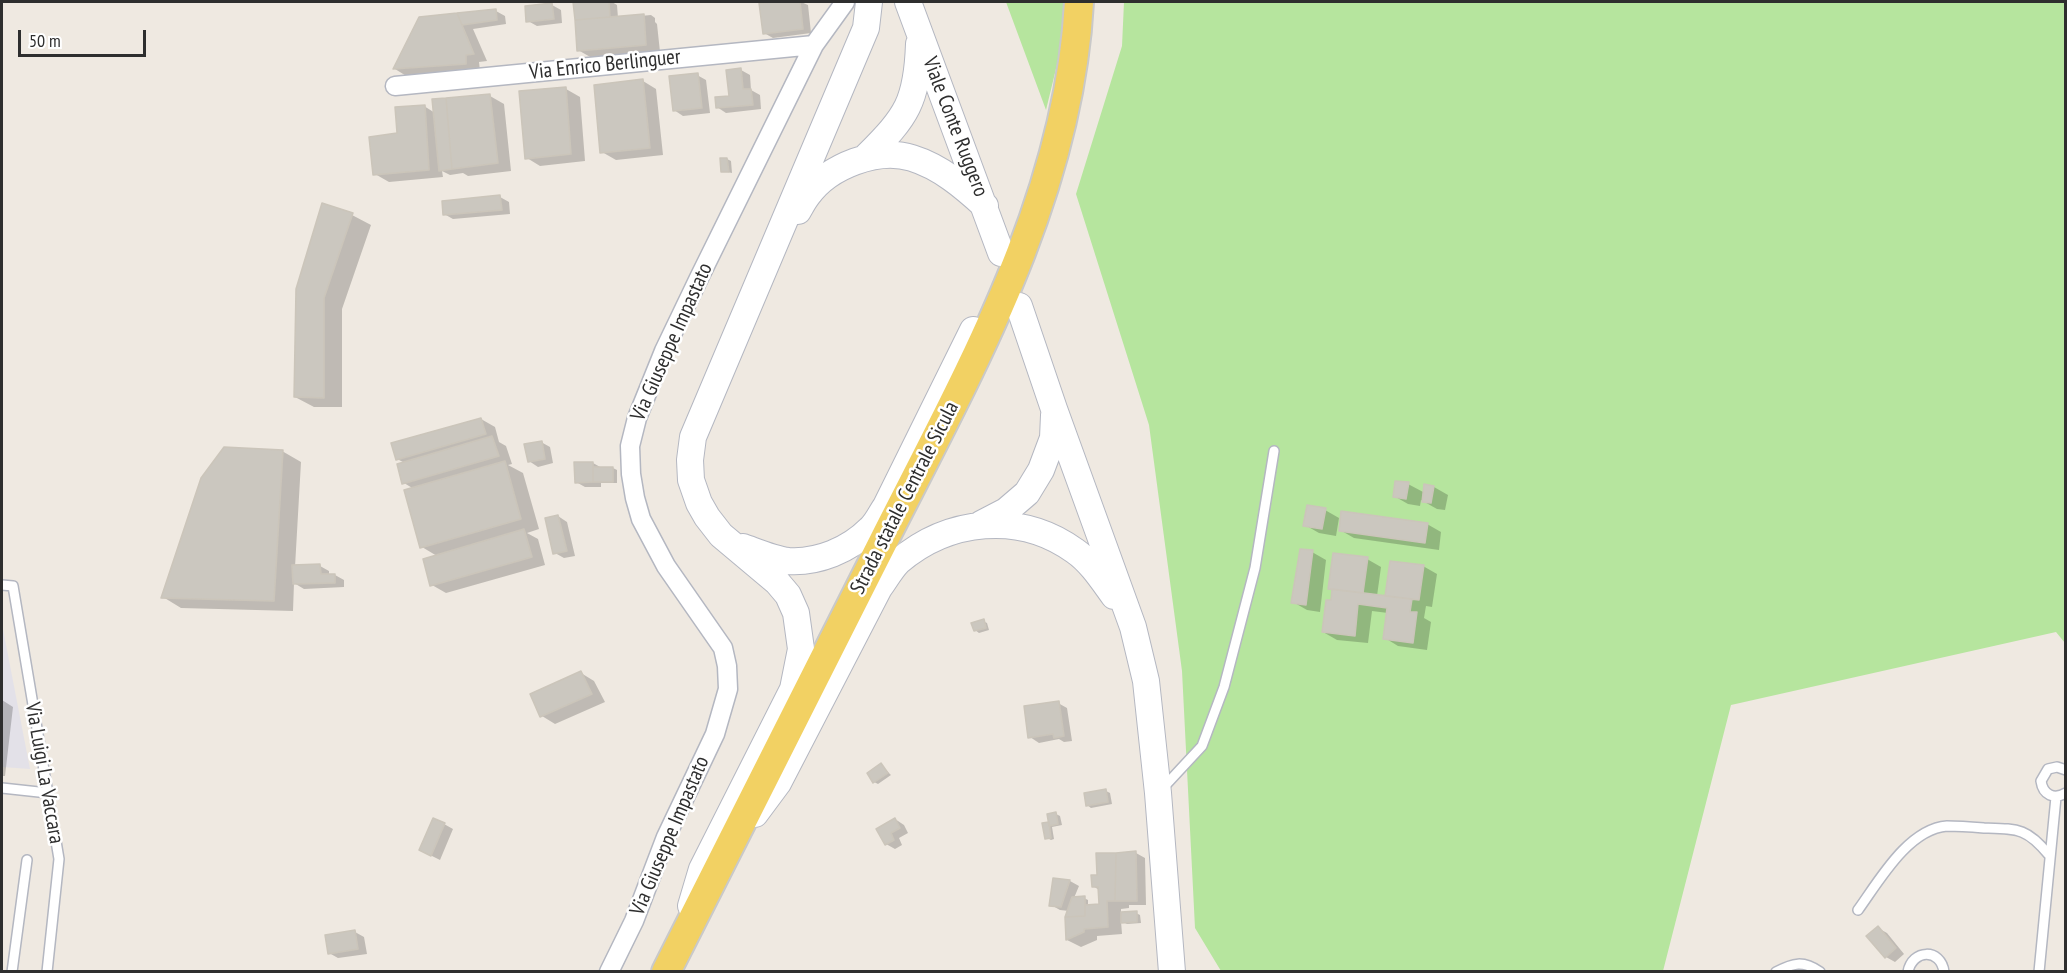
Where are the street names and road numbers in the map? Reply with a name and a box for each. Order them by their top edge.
street label: Via Enrico Berlinguer [528,45,682,85]
street label: Viale Conte Ruggero [917,54,993,200]
street label: Via Giuseppe Impastato [626,259,718,425]
street label: Strada statale Centrale Sicula [846,398,964,598]
street label: Via Luigi La Vaccara [19,700,69,846]
street label: Via Giuseppe Impastato [625,753,715,919]

